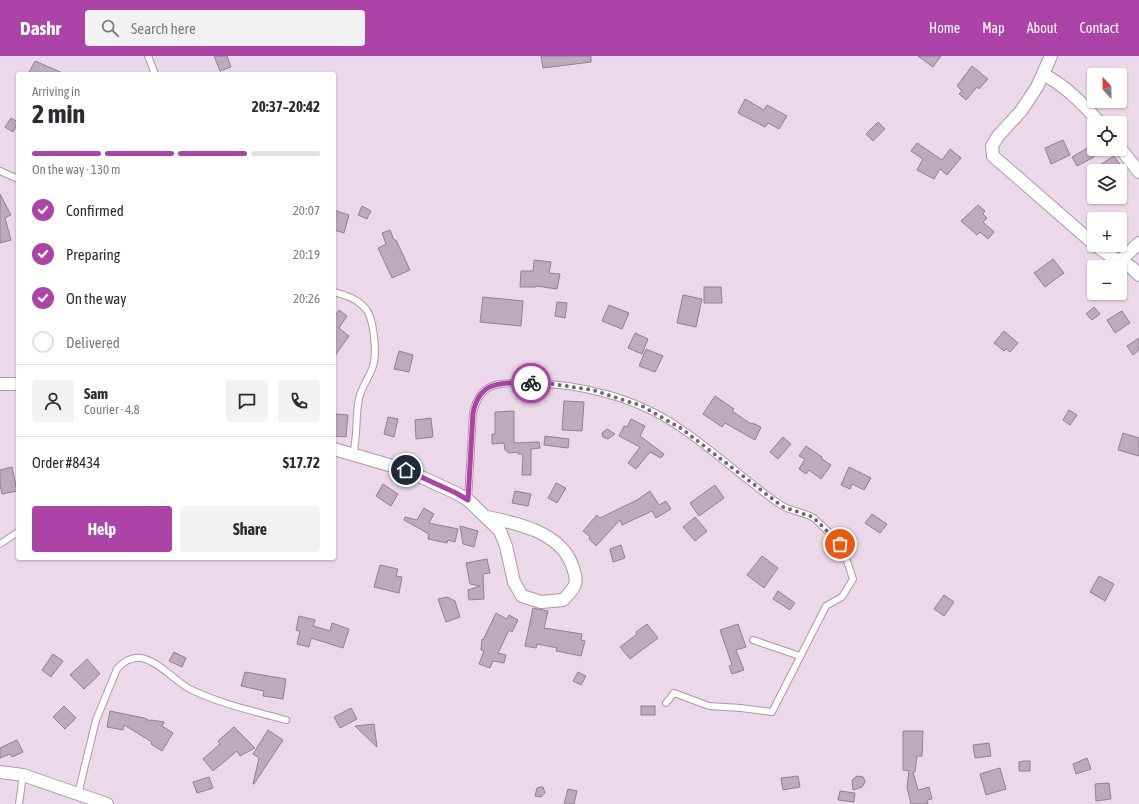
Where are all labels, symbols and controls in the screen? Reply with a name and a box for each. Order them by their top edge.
search box [85,10,365,46]
text: Dashr [20,17,61,39]
icon: search [99,17,121,39]
text: Search here [131,20,196,37]
text: Home [929,20,960,36]
text: Map [982,20,1005,36]
text: About [1027,20,1058,36]
text: Contact [1080,20,1119,36]
north arrow [1087,68,1127,108]
map controls [1087,68,1127,300]
text: Arriving in [32,84,80,99]
text: 20:37–20:42 [252,98,320,115]
text: 2 min [32,99,85,129]
button: locate [1087,116,1127,156]
text: On the way · 130 m [32,162,120,177]
button: layers [1087,164,1127,204]
icon: check [32,199,54,221]
text: Confirmed [66,202,124,219]
text: 20:07 [293,203,320,218]
button: + [1087,212,1127,252]
icon: check [32,243,54,265]
text: Preparing [66,246,120,263]
text: 20:19 [293,247,320,262]
button: − [1087,260,1127,300]
icon: check [32,287,54,309]
text: On the way [66,290,127,307]
text: 20:26 [293,291,320,306]
text: Delivered [66,334,120,351]
courier [511,363,551,403]
icon: bike [520,372,542,394]
button: person [32,380,74,422]
button: chat [226,380,268,422]
button: phone [278,380,320,422]
text: Sam [84,385,108,402]
text: Courier · 4.8 [84,402,140,417]
pin [389,453,423,487]
text: Order #8434 [32,454,100,471]
text: $17.72 [283,454,320,471]
icon: home [395,459,417,481]
button: Help [32,506,172,552]
button: Share [180,506,320,552]
pin [823,527,857,561]
icon: bag [829,533,851,555]

